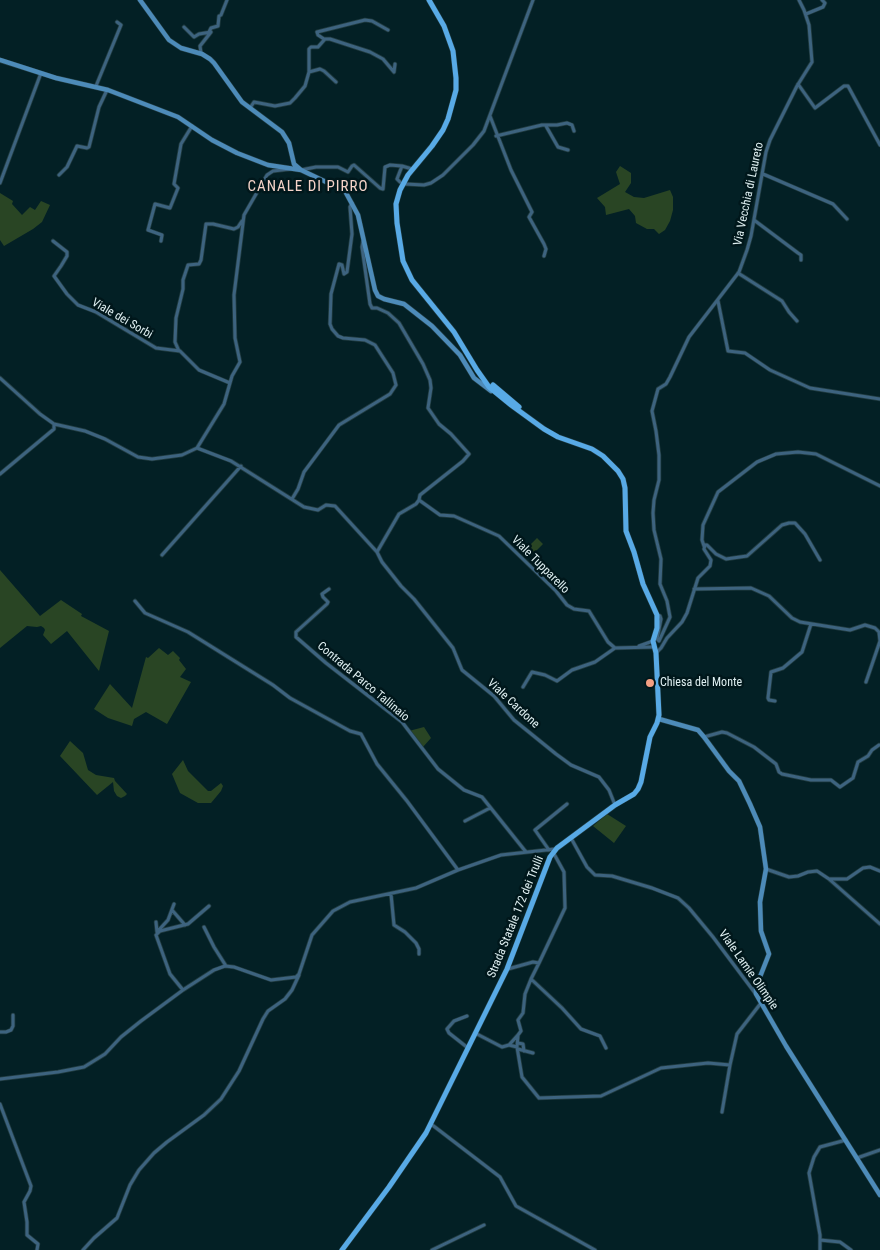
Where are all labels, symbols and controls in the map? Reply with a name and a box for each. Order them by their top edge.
street label: Via Vecchia di Laureto [731,141,767,247]
district label: CANALE DI PIRRO [246,178,370,196]
street label: Viale dei Sorbi [89,296,155,342]
street label: Viale Tupparello [508,533,572,597]
street label: Contrada Parco Tallinaio [314,639,412,725]
street label: Viale Cardone [484,676,542,732]
place label: Chiesa del Monte [660,676,742,690]
marker: Chiesa del Monte [644,677,656,689]
street label: Strada Statale 172 dei Trulli [485,854,547,980]
street label: Viale Lamie Olimpie [715,927,781,1013]

